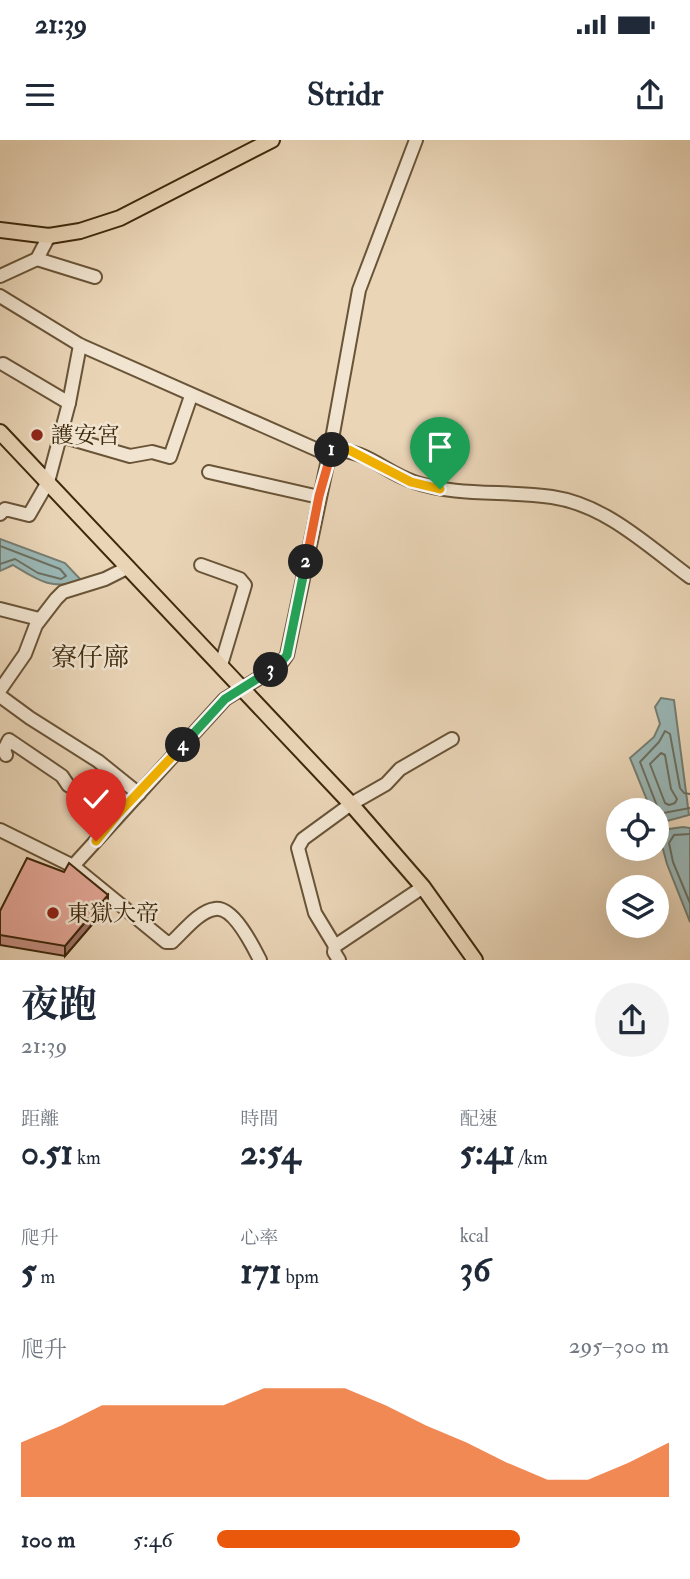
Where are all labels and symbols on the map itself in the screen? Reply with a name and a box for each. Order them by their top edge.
pin [410,417,470,489]
place label: 護安宮 [51,421,120,450]
marker: 護安宮 [29,427,45,443]
pin: 1 [314,432,350,468]
pin: 2 [288,544,324,580]
district label: 寮仔廍 [51,642,129,674]
pin: 3 [254,652,288,688]
pin: 4 [166,728,200,762]
pin [66,769,126,841]
place label: 東獄大帝 [67,899,159,928]
marker: 東獄大帝 [45,905,61,921]

